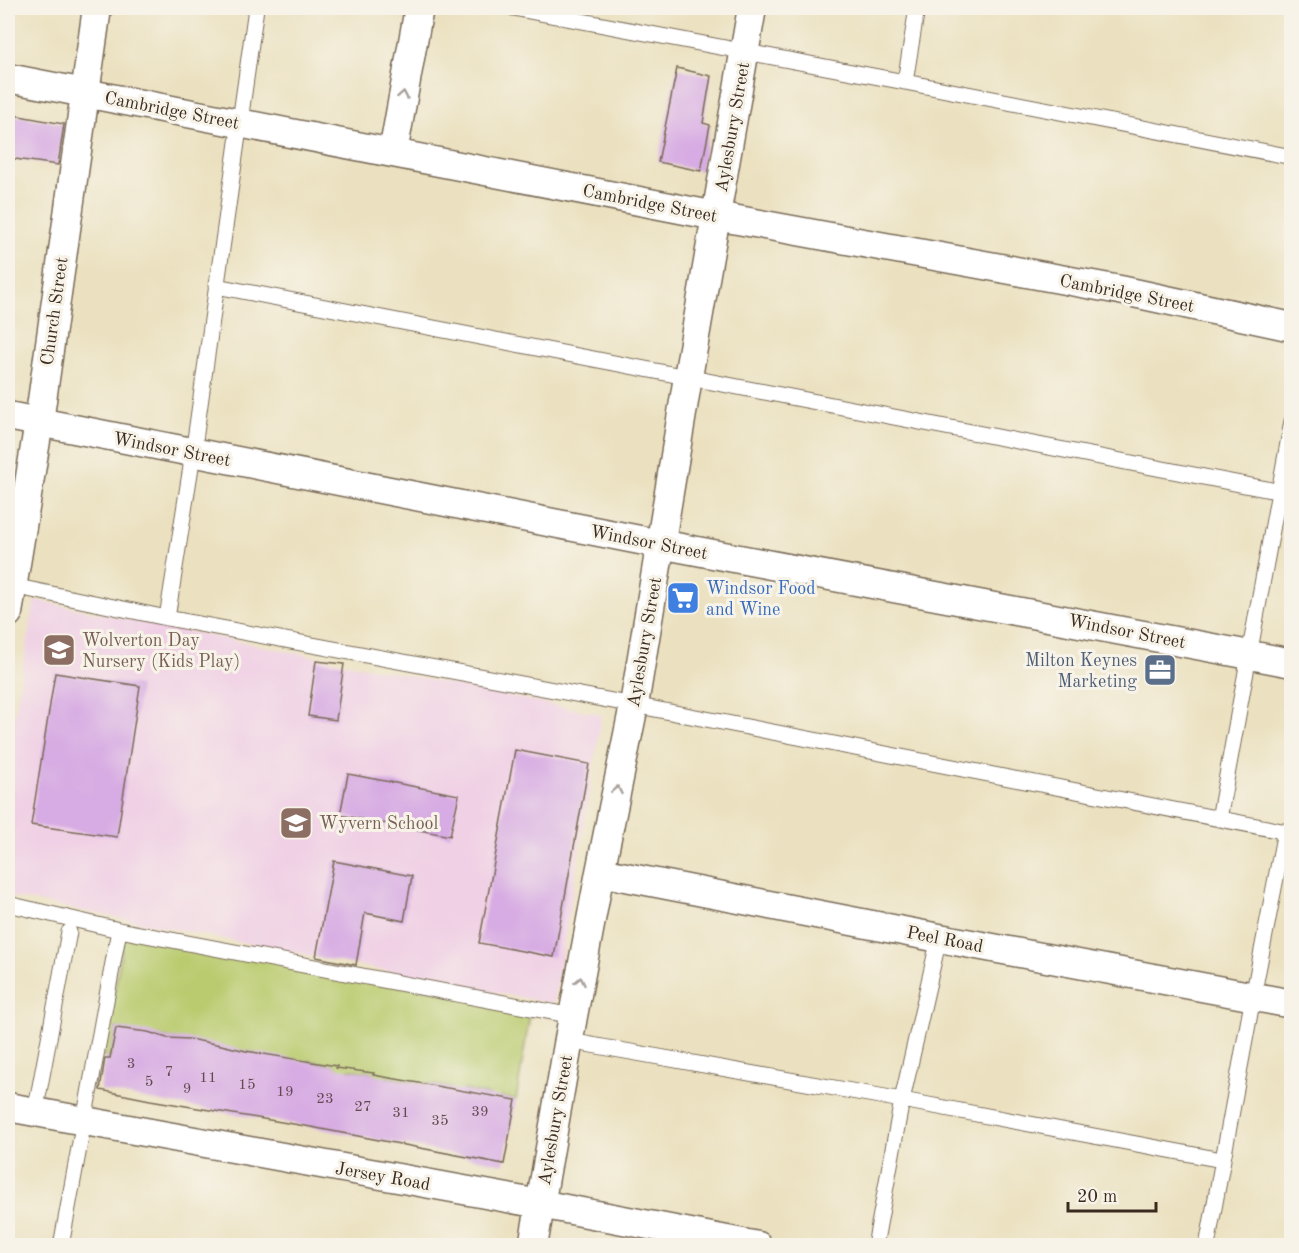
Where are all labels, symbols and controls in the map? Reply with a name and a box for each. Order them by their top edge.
street label: Aylesbury Street [713,61,753,194]
street label: Cambridge Street [103,89,241,133]
one-way arrow [396,90,409,100]
street label: Cambridge Street [581,182,719,226]
street label: Church Street [38,256,72,366]
street label: Cambridge Street [1058,272,1196,316]
street label: Windsor Street [112,430,232,470]
street label: Windsor Street [589,523,709,563]
street label: Aylesbury Street [625,576,665,709]
supermarket icon: Windsor Food and Wine [665,580,701,616]
place label: Windsor Food and Wine [706,580,816,619]
street label: Windsor Street [1067,612,1187,652]
school or university icon: Wolverton Day Nursery (Kids Play) [41,632,77,668]
place label: Wolverton Day Nursery (Kids Play) [82,632,240,671]
place label: Milton Keynes Marketing [1025,652,1137,691]
office icon: Milton Keynes Marketing [1142,652,1178,688]
one-way arrow [609,785,622,795]
school or university icon: Wyvern School [278,805,314,841]
place label: Wyvern School [319,815,439,833]
street label: Peel Road [905,924,985,956]
one-way arrow [573,976,585,986]
street label: Aylesbury Street [536,1054,576,1187]
house number: 3 [127,1057,135,1072]
house number: 7 [165,1065,173,1080]
house number: 11 [199,1071,217,1086]
house number: 5 [145,1075,153,1090]
house number: 15 [238,1078,256,1093]
house number: 9 [183,1082,191,1097]
house number: 19 [276,1085,294,1100]
house number: 23 [316,1092,334,1107]
house number: 27 [354,1100,372,1115]
house number: 39 [471,1105,489,1120]
house number: 31 [392,1106,410,1121]
house number: 35 [431,1114,449,1129]
street label: Jersey Road [334,1160,432,1194]
scale bar [1068,1175,1156,1213]
text: 20 m [1077,1188,1117,1206]

